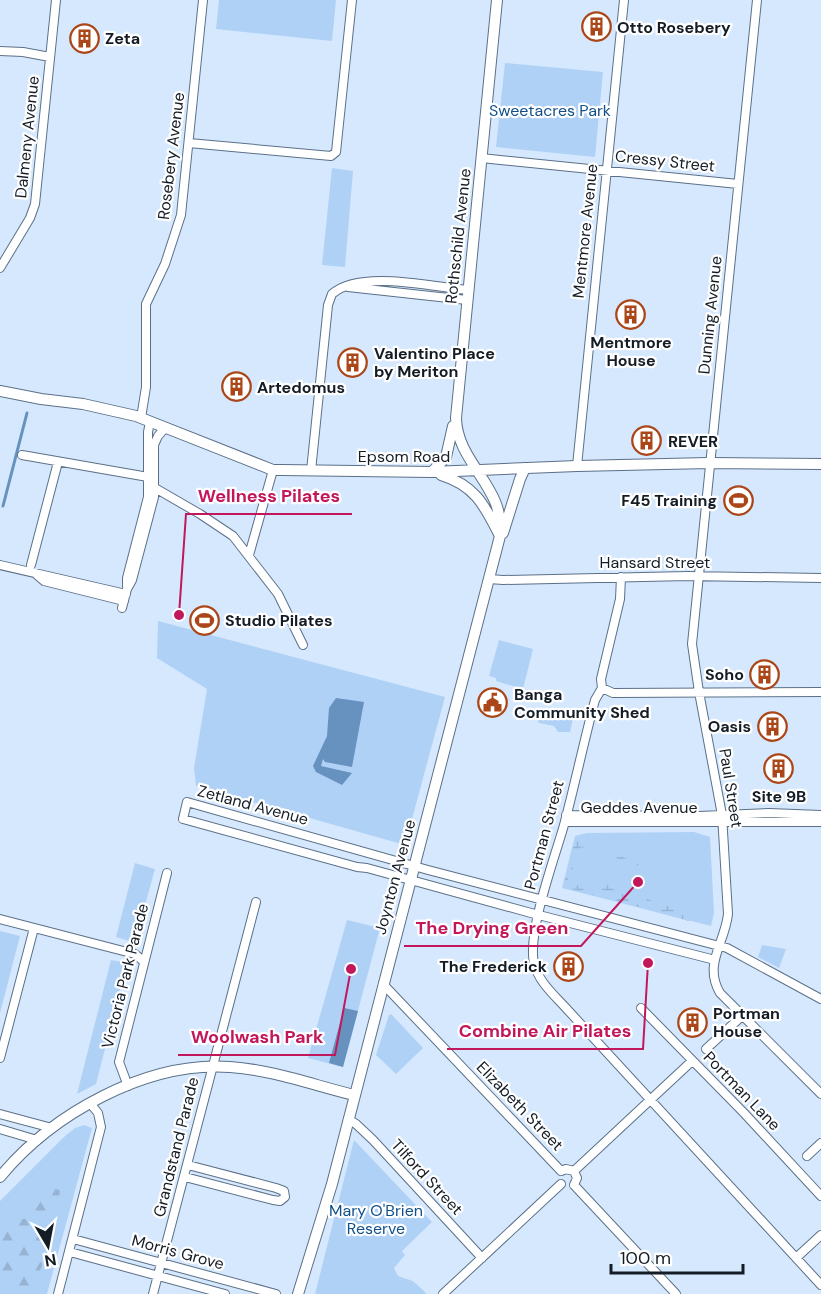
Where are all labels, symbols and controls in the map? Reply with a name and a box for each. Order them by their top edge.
building icon: Otto Rosebery [580,11,612,43]
place label: Otto Rosebery [617,17,731,38]
building icon: Zeta [68,22,100,54]
place label: Zeta [105,28,140,49]
street label: Dalmeny Avenue [10,75,44,199]
street label: Rosebery Avenue [153,91,189,221]
park label: Sweetacres Park [489,100,611,121]
street label: Cressy Street [614,145,716,177]
street label: Mentmore Avenue [567,163,603,299]
street label: Rothschild Avenue [440,167,476,305]
street label: Dunning Avenue [693,255,727,375]
building icon: Mentmore House [615,298,647,330]
place label: Mentmore House [590,332,672,371]
place label: Valentino Place by Meriton [374,343,495,382]
building icon: Valentino Place by Meriton [337,346,369,378]
building icon: Artedomus [220,371,252,403]
place label: Artedomus [257,377,345,398]
building icon: REVER [631,425,663,457]
place label: REVER [668,431,718,452]
street label: Epsom Road [358,446,450,467]
callout: Wellness Pilates [186,478,352,514]
text: Wellness Pilates [198,484,340,508]
sports icon: F45 Training [722,484,754,516]
place label: F45 Training [621,490,717,511]
street label: Hansard Street [600,552,710,573]
sports icon: Studio Pilates [188,604,220,636]
place label: Studio Pilates [225,610,332,631]
building icon: Soho [749,658,781,690]
place label: Soho [705,664,744,685]
place label: Banga Community Shed [514,684,650,723]
public building icon: Banga Community Shed [477,687,509,719]
building icon: Oasis [756,710,788,742]
place label: Oasis [708,716,751,737]
street label: Paul Street [714,747,748,829]
building icon: Site 9B [763,752,795,784]
street label: Portman Street [519,778,569,892]
street label: Zetland Avenue [195,780,311,830]
place label: Site 9B [752,786,806,807]
street label: Geddes Avenue [580,797,698,818]
street label: Joynton Avenue [370,817,420,937]
street label: Victoria Park Parade [97,901,153,1051]
callout: The Drying Green [404,910,581,946]
text: The Drying Green [416,916,568,940]
building icon: The Frederick [552,950,584,982]
place label: The Frederick [439,956,548,977]
place label: Portman House [713,1003,780,1042]
building icon: Portman House [676,1006,708,1038]
callout: Combine Air Pilates [447,1013,643,1049]
callout: Woolwash Park [178,1019,335,1055]
text: Combine Air Pilates [459,1019,631,1043]
text: Woolwash Park [191,1025,324,1049]
street label: Portman Lane [699,1047,785,1135]
street label: Elizabeth Street [472,1057,568,1155]
street label: Grandstand Parade [148,1075,204,1219]
street label: Tilford Street [386,1135,468,1219]
park label: Mary O'Brien Reserve [329,1200,423,1239]
north arrow [18,1216,78,1276]
street label: Morris Grove [129,1230,227,1274]
scale bar [611,1237,743,1275]
text: 100 m [620,1246,671,1270]
text: N [43,1249,58,1272]

